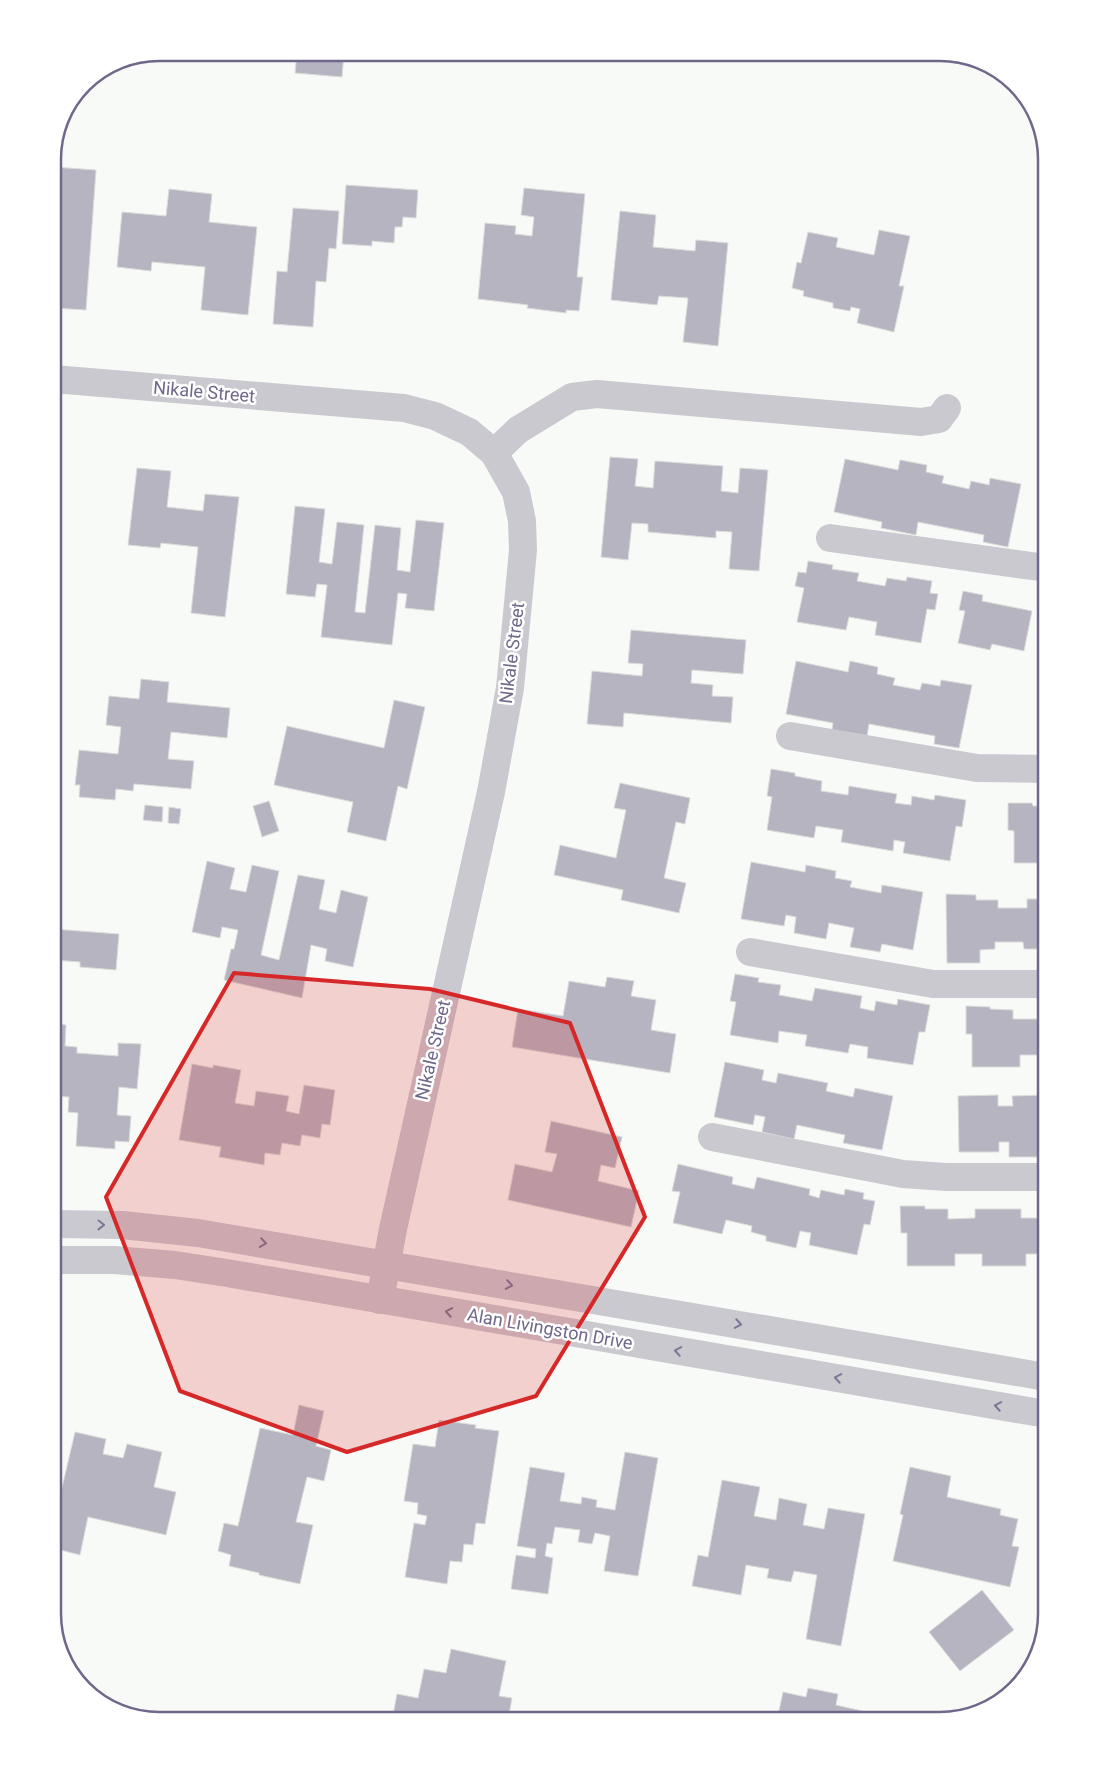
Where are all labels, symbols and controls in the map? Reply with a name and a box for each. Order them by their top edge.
street label: Nikale Street [152,377,256,406]
street label: Nikale Street [495,601,528,705]
street label: Nikale Street [411,998,454,1102]
one-way arrow [98,1220,106,1230]
one-way arrow [258,1238,267,1248]
one-way arrow [505,1279,514,1289]
street label: Alan Livingston Drive [466,1304,634,1353]
one-way arrow [445,1308,453,1318]
one-way arrow [735,1318,743,1329]
one-way arrow [674,1346,683,1356]
one-way arrow [834,1374,843,1384]
one-way arrow [994,1401,1003,1411]

